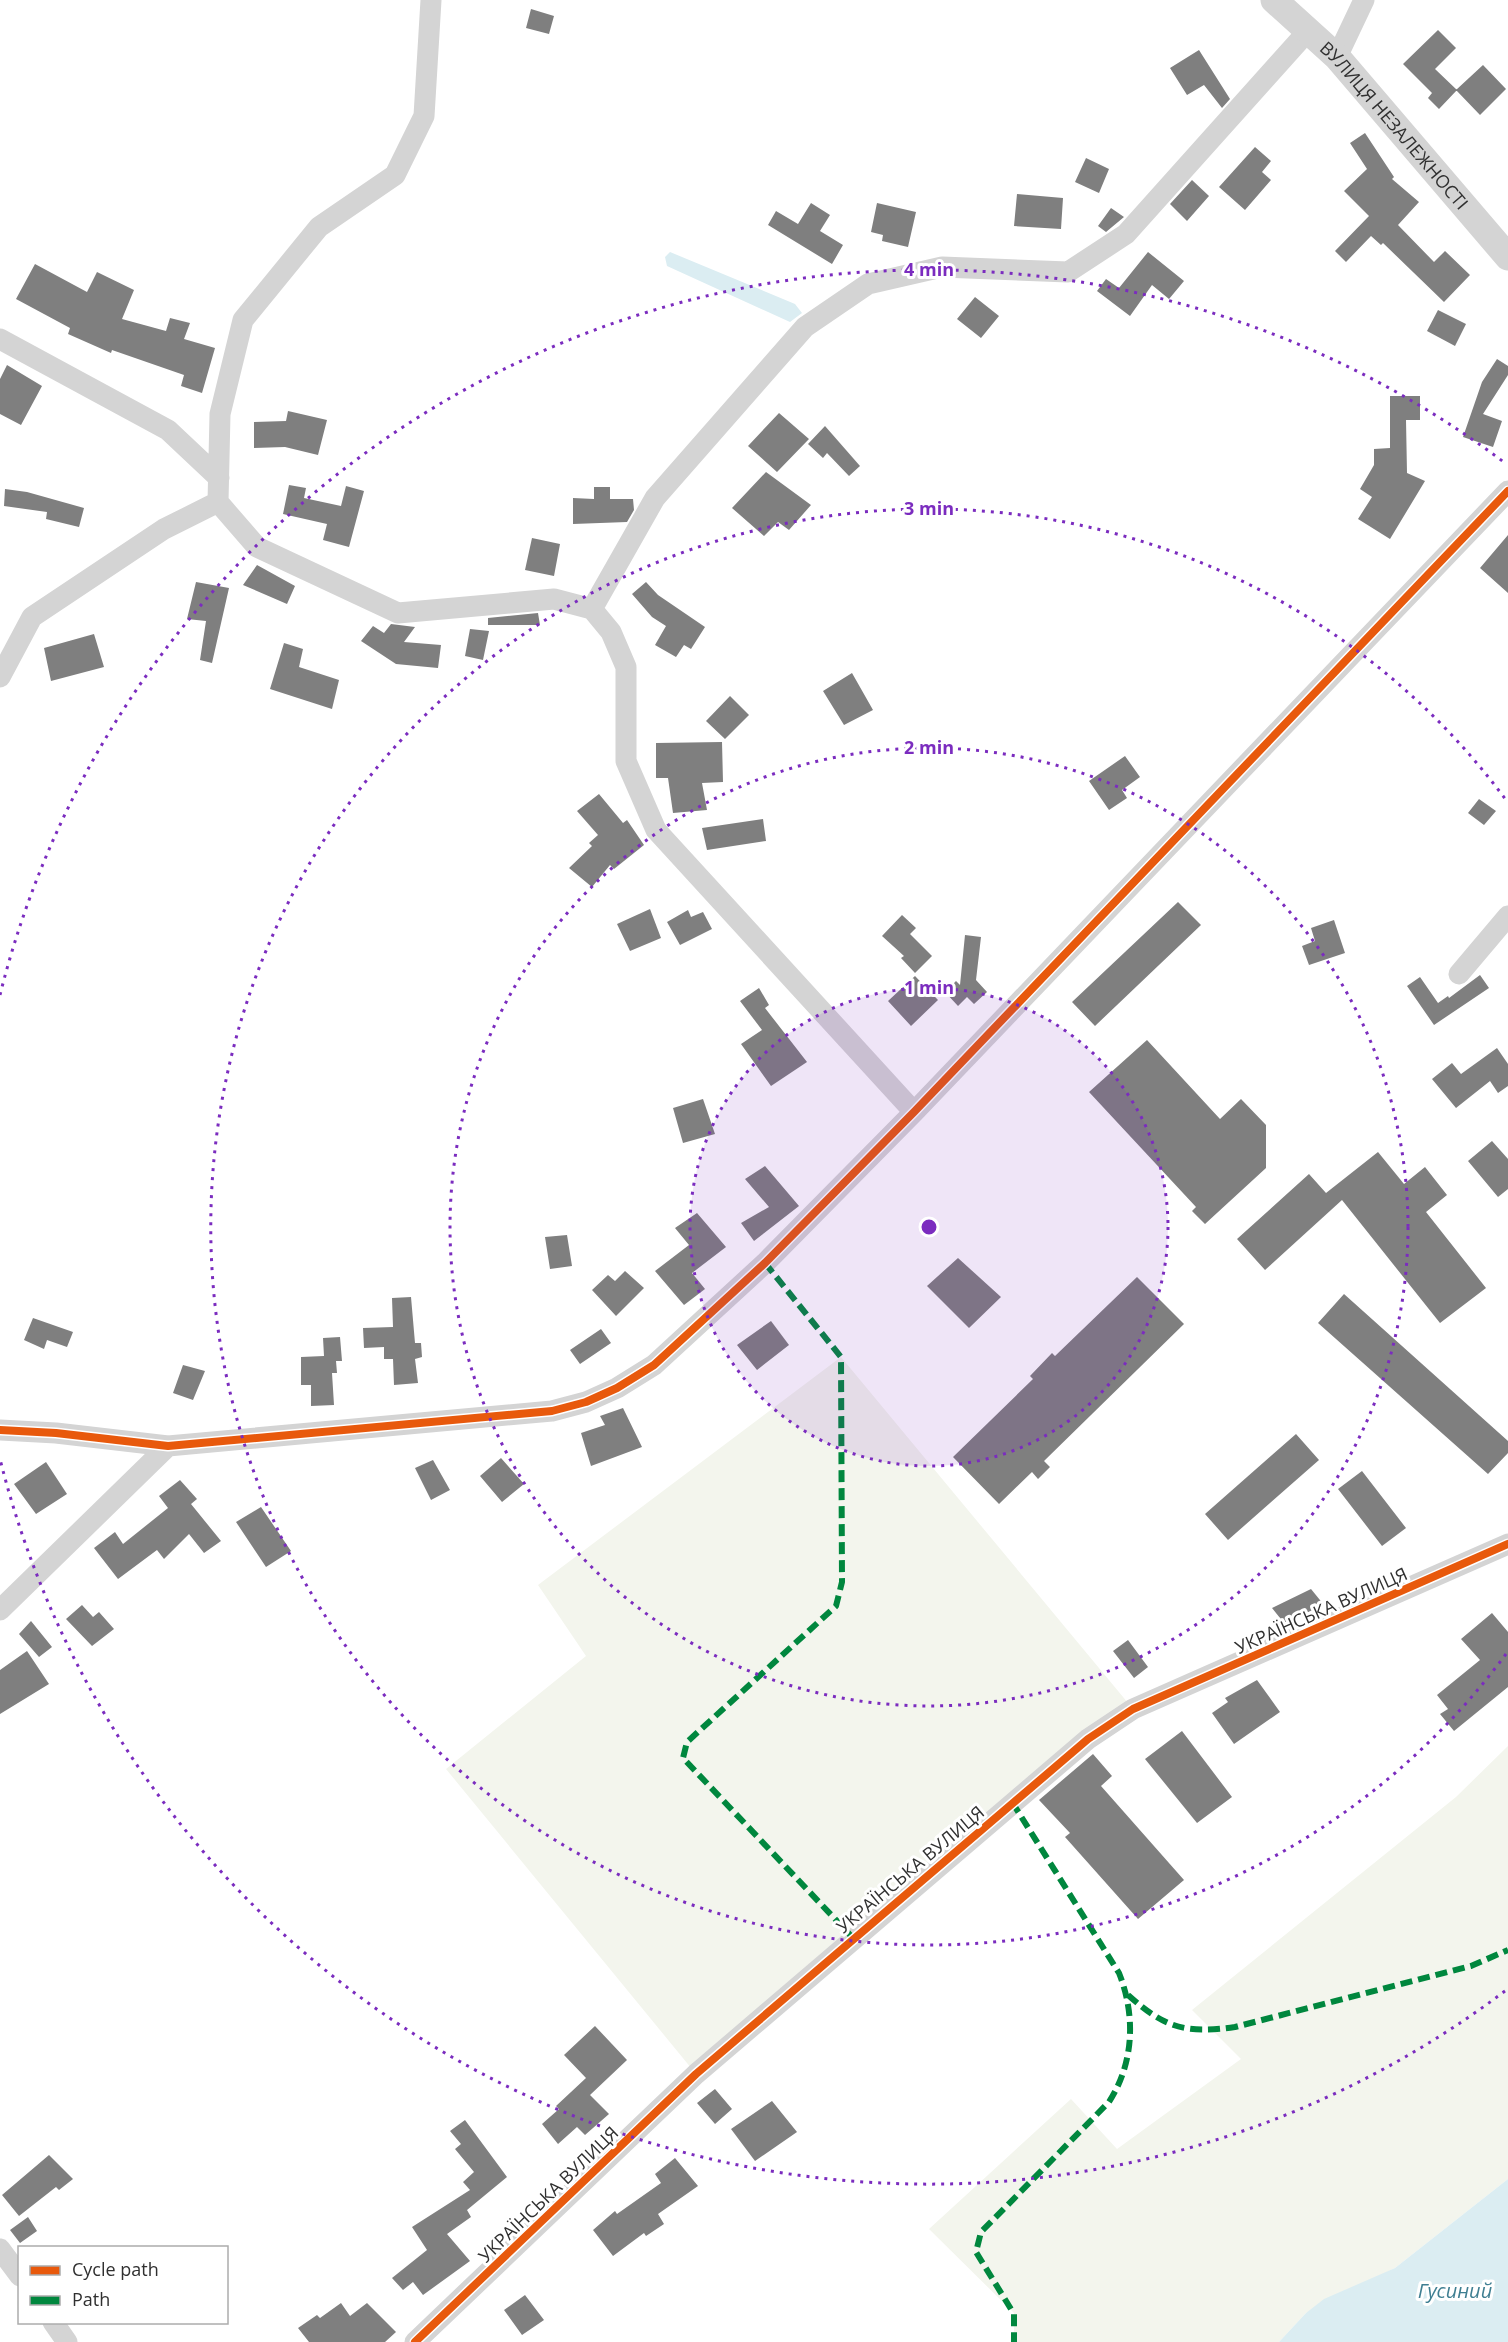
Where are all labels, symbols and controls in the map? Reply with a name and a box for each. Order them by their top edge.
street label: ВУЛИЦЯ НЕЗАЛЕЖНОСТІ [1315,36,1474,214]
text: 4 min [904,257,954,281]
text: 3 min [904,496,954,520]
text: 2 min [904,735,954,759]
text: 1 min [904,975,954,999]
centre of rings [919,1217,939,1237]
street label: УКРАЇНСЬКА ВУЛИЦЯ [1231,1561,1411,1659]
street label: УКРАЇНСЬКА ВУЛИЦЯ [831,1800,989,1938]
street label: УКРАЇНСЬКА ВУЛИЦЯ [473,2121,623,2267]
legend [18,2246,228,2324]
text: Cycle path [72,2257,159,2281]
water label: Гусиний [1418,2277,1493,2304]
text: Path [72,2287,110,2311]

